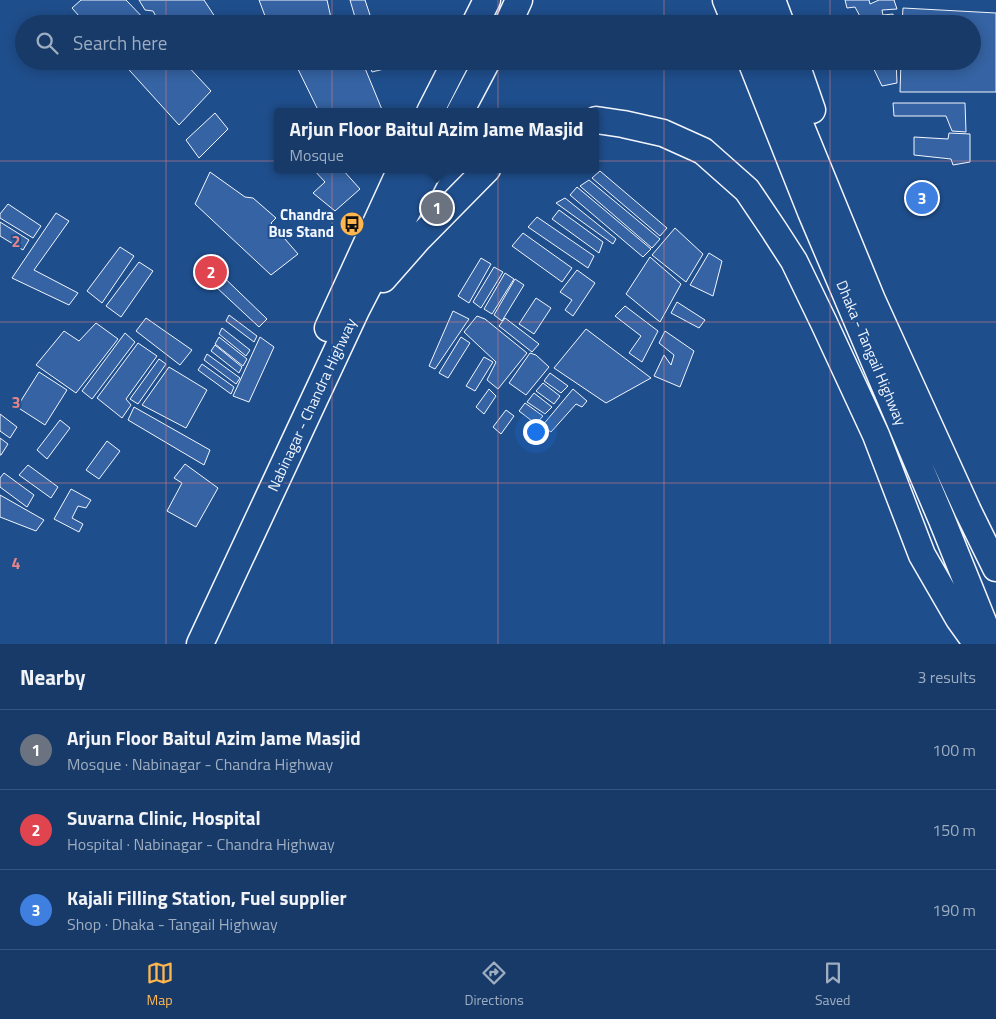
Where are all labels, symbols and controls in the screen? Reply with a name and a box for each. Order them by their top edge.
search box [15,15,981,70]
text: Search here [73,28,167,57]
icon: search [33,29,61,57]
popup [274,108,599,173]
text: Arjun Floor Baitul Azim Jame Masjid [290,114,583,143]
text: Mosque [290,143,344,167]
pin: 3 [906,179,938,217]
pin: 1 [421,189,453,227]
place label: Chandra Bus Stand [268,203,334,243]
bus stop icon: Chandra Bus Stand [339,211,365,237]
text: 2 [12,229,20,253]
pin: 2 [195,253,227,291]
street label: Dhaka - Tangail Highway [830,277,912,429]
street label: Nabinagar - Chandra Highway [261,314,362,495]
text: 3 [12,390,20,414]
your location [523,419,549,445]
text: 4 [12,551,21,575]
text: Nearby [20,661,85,693]
text: 3 results [917,665,976,689]
text: Arjun Floor Baitul Azim Jame Masjid [67,723,361,752]
text: 1 [32,738,40,762]
text: 100 m [932,738,976,762]
text: Mosque · Nabinagar - Chandra Highway [67,752,333,776]
text: Suvarna Clinic, Hospital [67,803,261,832]
text: 2 [32,818,40,842]
text: 150 m [932,818,976,842]
text: Hospital · Nabinagar - Chandra Highway [67,832,335,856]
text: Kajali Filling Station, Fuel supplier [67,883,346,912]
text: 3 [32,898,40,922]
text: 190 m [932,898,976,922]
text: Shop · Dhaka - Tangail Highway [67,912,278,936]
tab: Map [146,959,174,1010]
tab: Directions [465,959,524,1010]
tab: Saved [815,959,851,1010]

